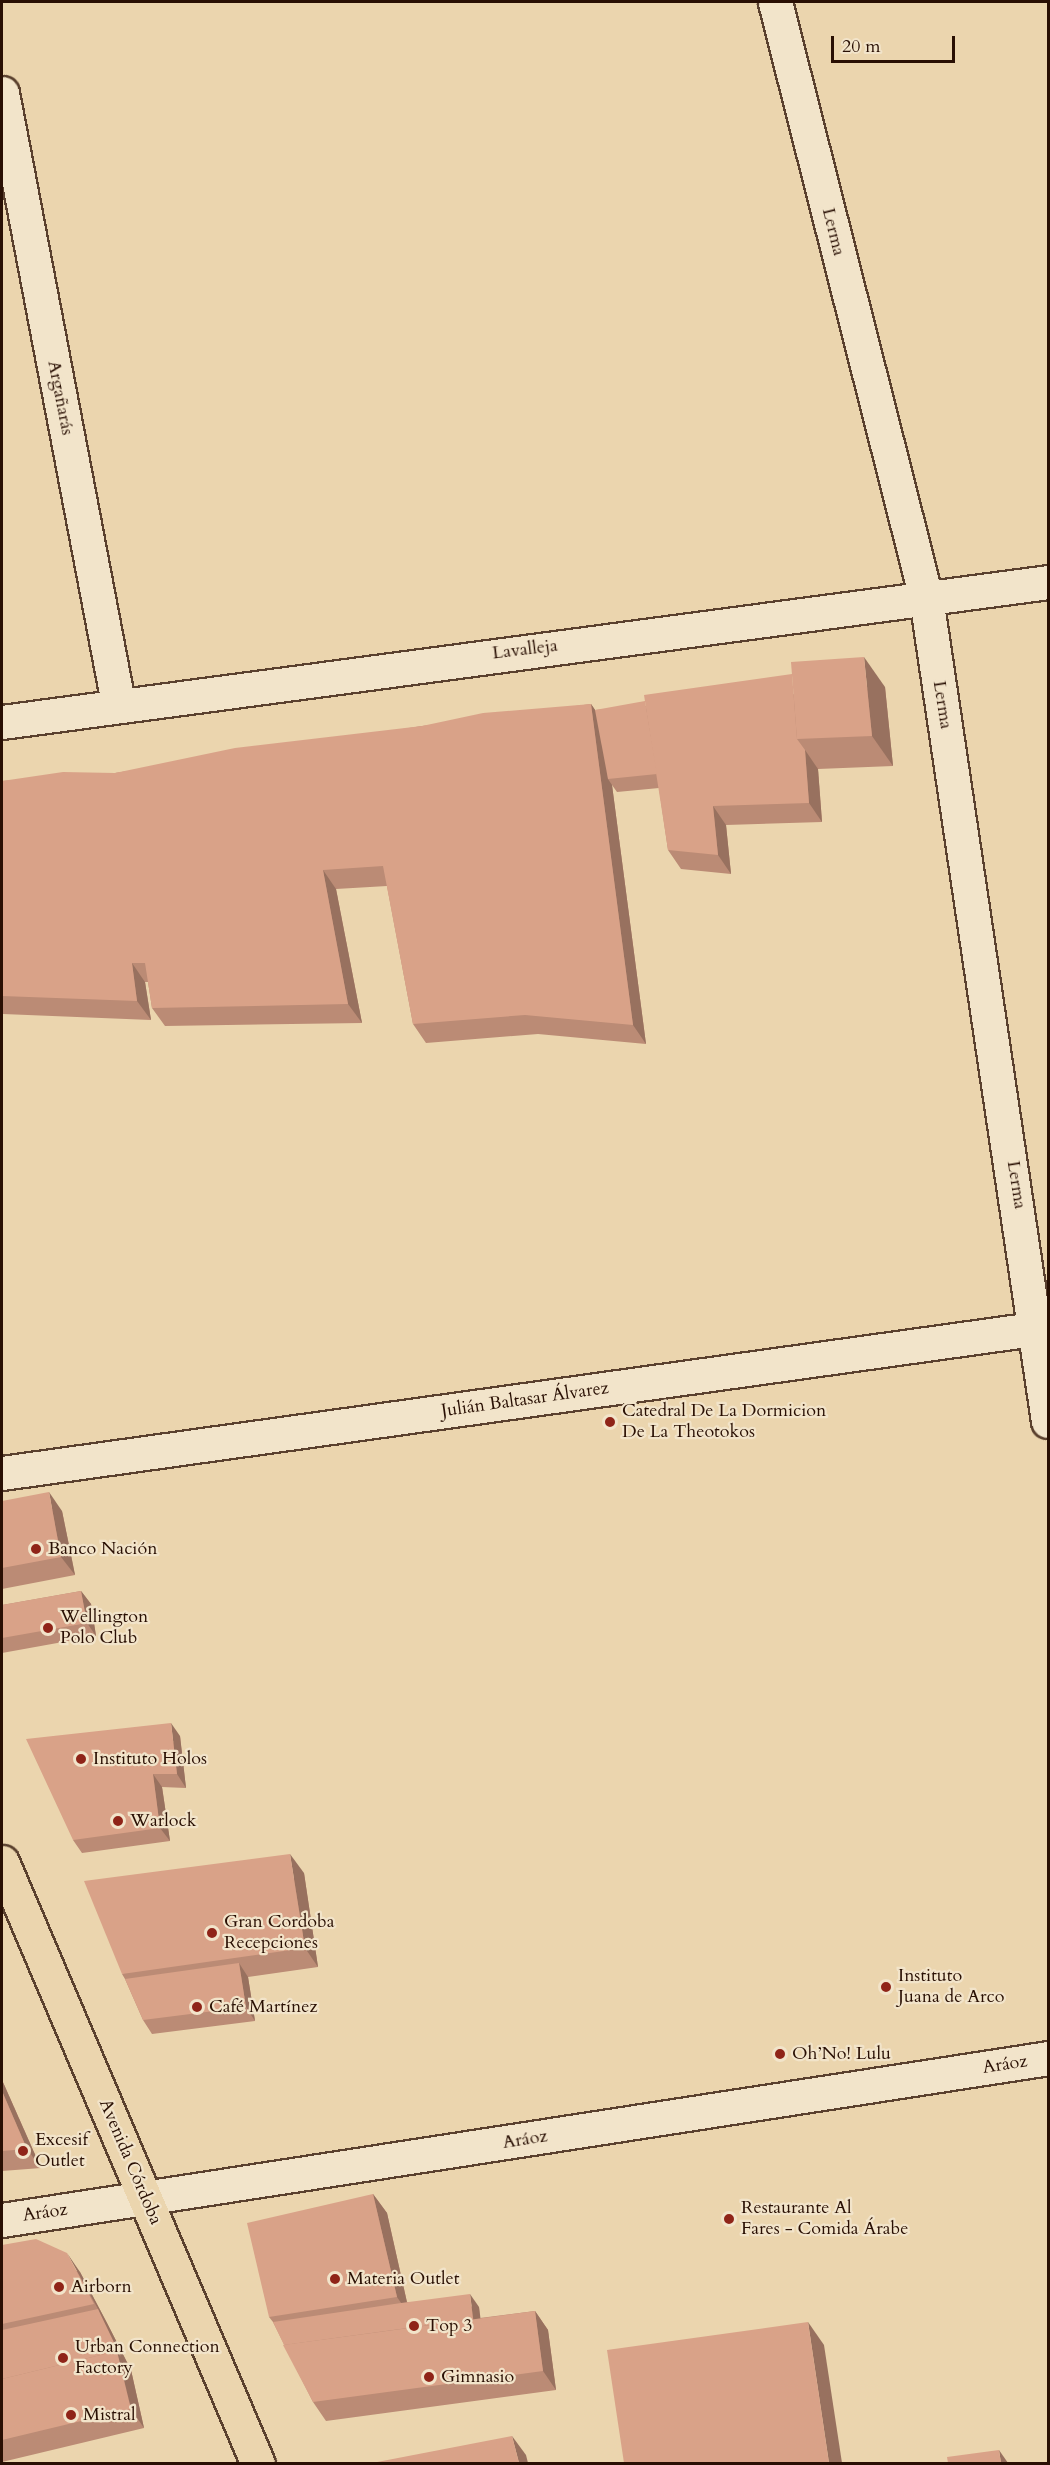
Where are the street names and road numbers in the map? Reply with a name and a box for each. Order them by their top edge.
street label: Lerma [817,206,849,258]
street label: Argañarás [42,359,78,437]
street label: Lavalleja [491,635,559,665]
street label: Lerma [928,679,956,731]
street label: Lerma [1002,1159,1030,1211]
street label: Julián Baltasar Álvarez [440,1378,610,1422]
street label: Aráoz [981,2051,1029,2079]
street label: Avenida Córdoba [94,2096,166,2228]
street label: Aráoz [501,2126,549,2154]
street label: Aráoz [21,2199,69,2227]

